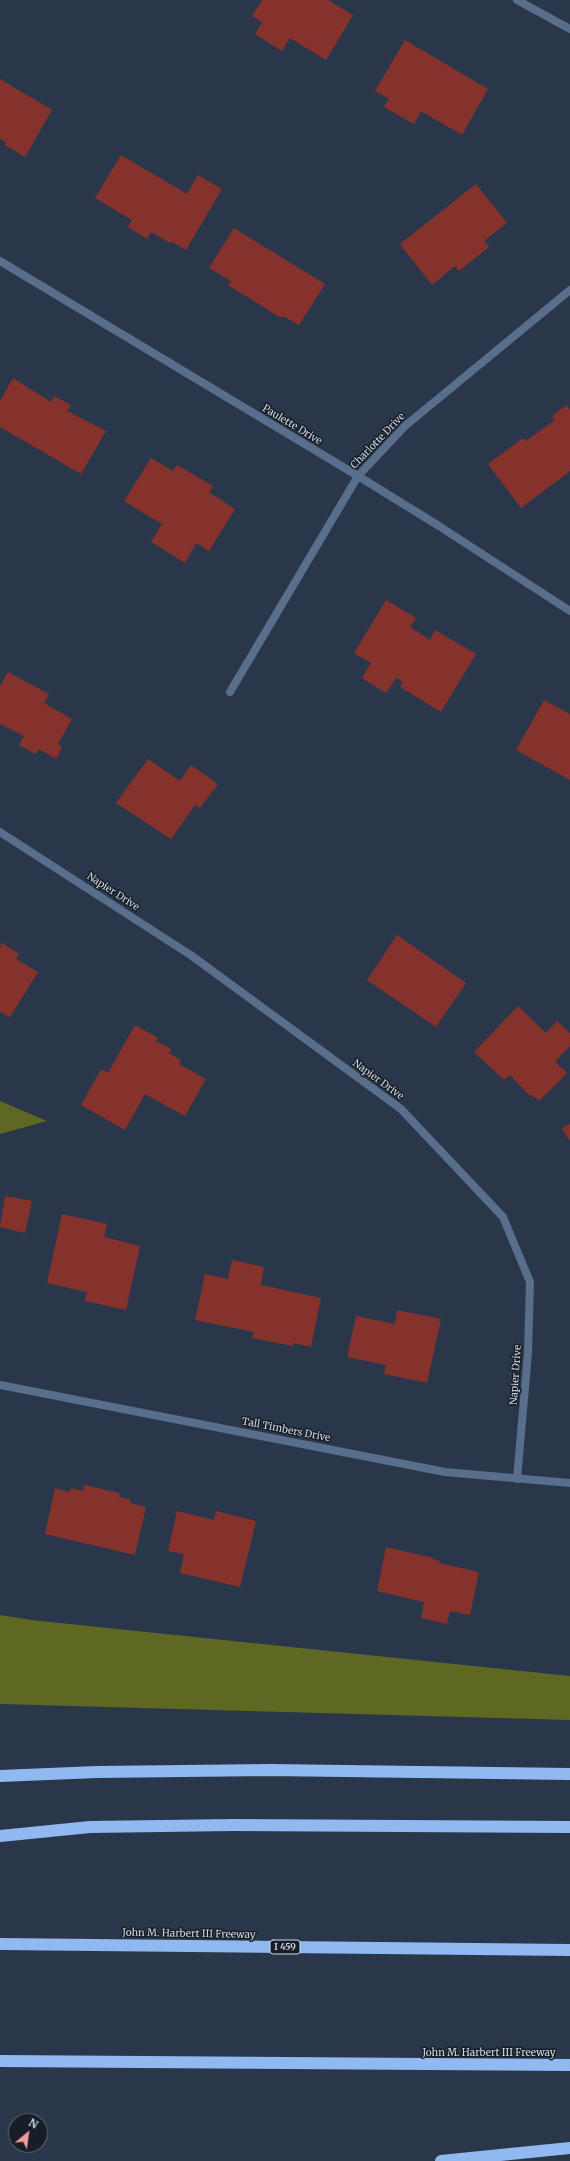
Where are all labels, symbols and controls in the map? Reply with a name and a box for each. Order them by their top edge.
street label: Paulette Drive [260,403,324,447]
street label: Charlotte Drive [348,411,408,471]
street label: Napier Drive [84,871,142,913]
street label: Napier Drive [350,1057,406,1103]
street label: Napier Drive [508,1345,524,1405]
street label: Tall Timbers Drive [241,1416,331,1444]
street label: John M. Harbert III Freeway [122,1927,256,1941]
road number: I 459 [270,1940,300,1954]
street label: John M. Harbert III Freeway [422,2047,556,2059]
north arrow [8,2113,48,2153]
text: N [26,2115,41,2132]

